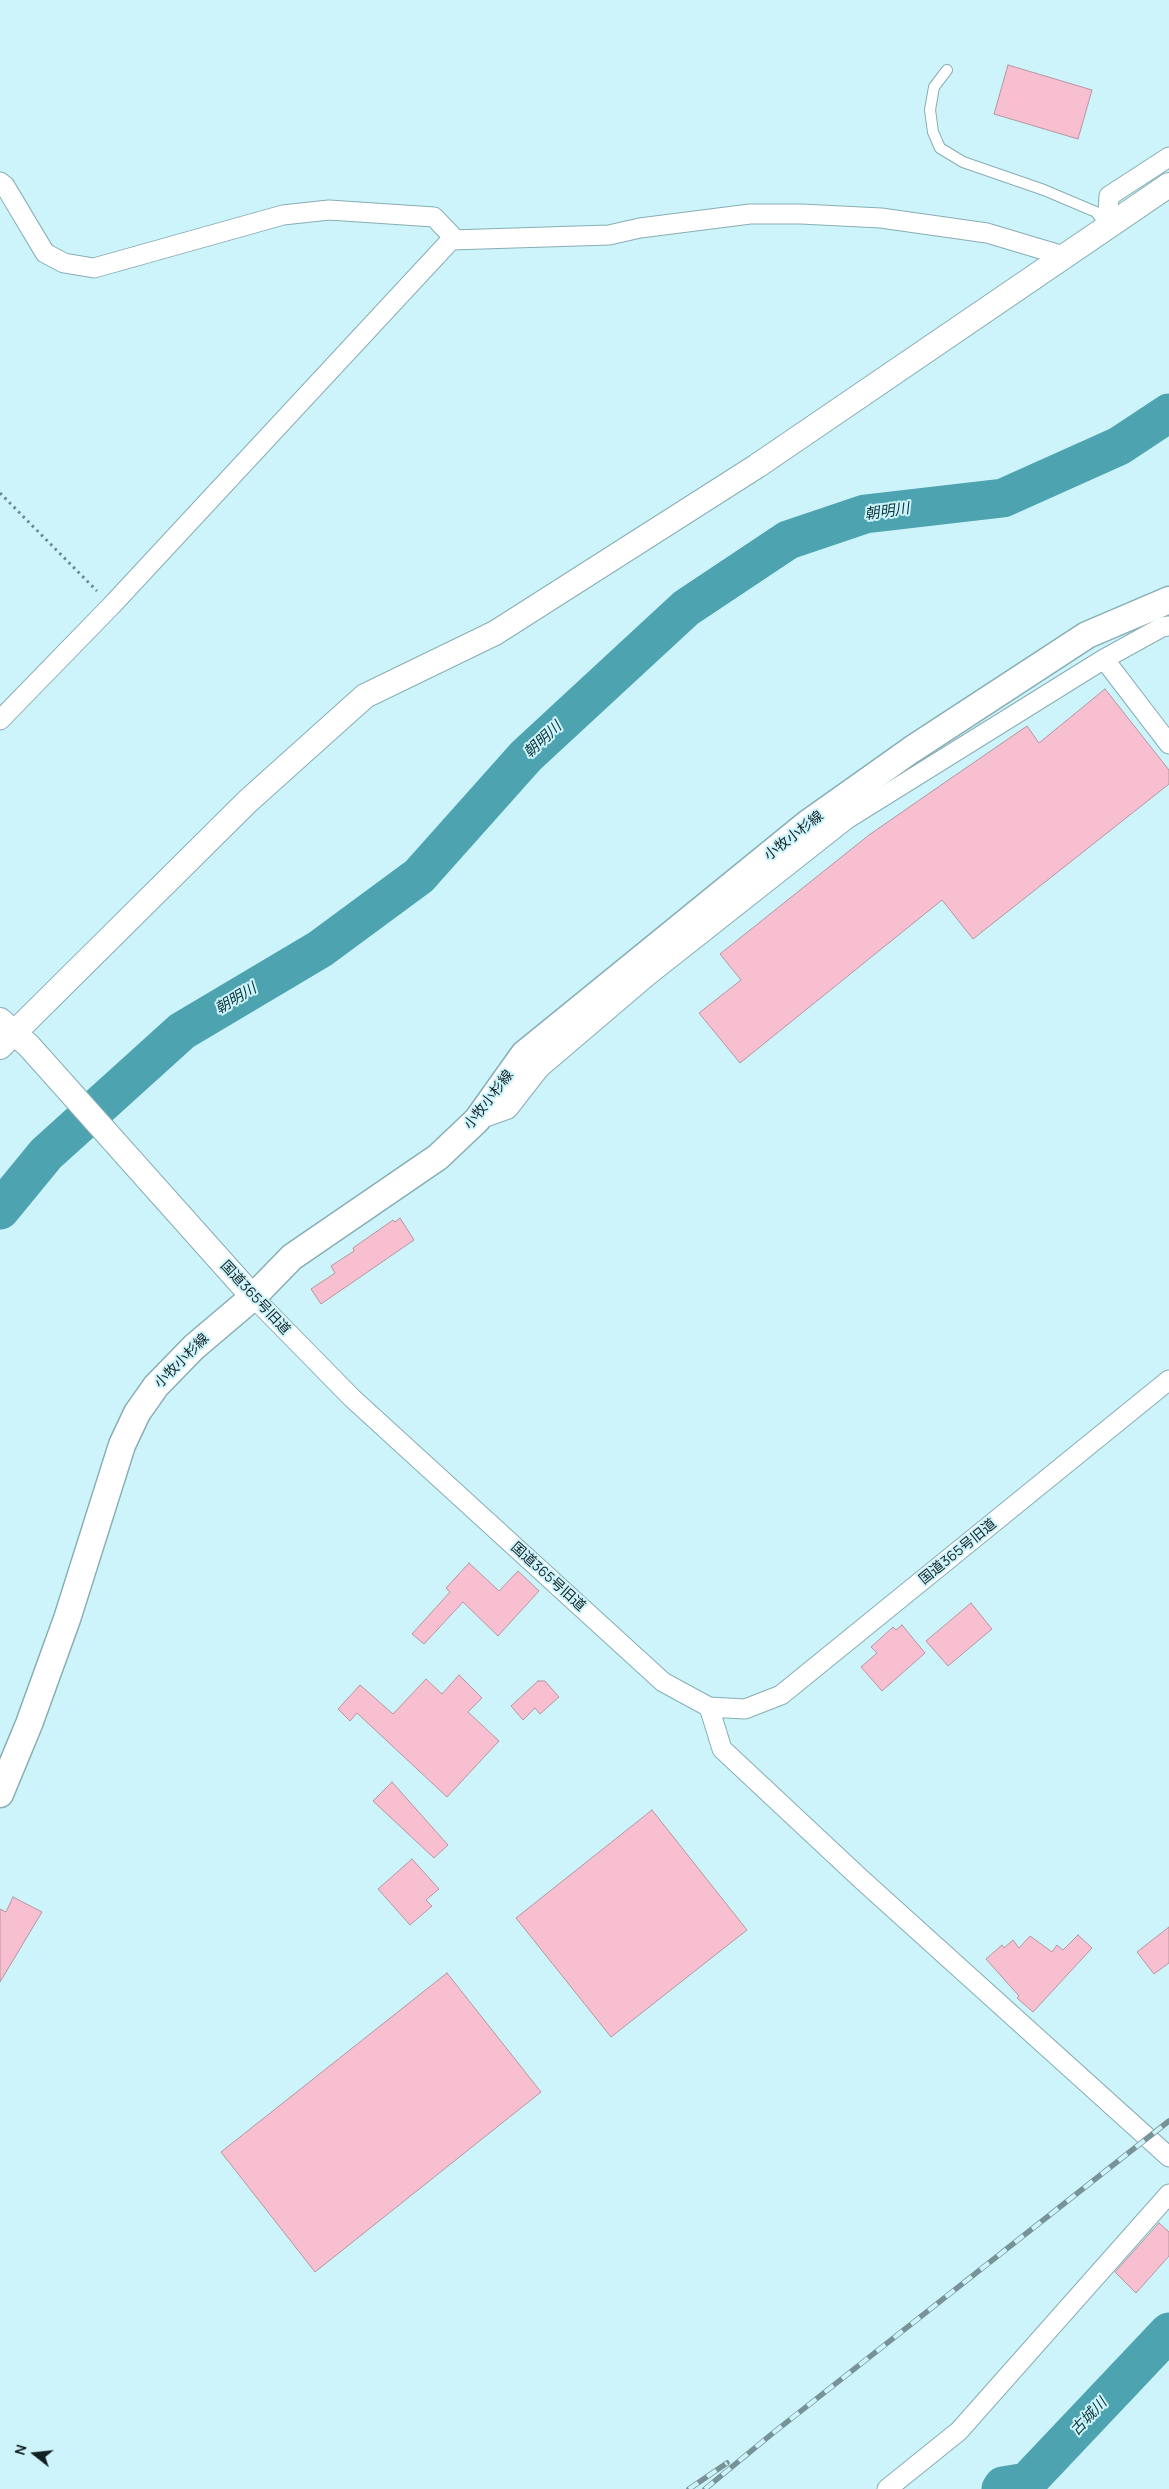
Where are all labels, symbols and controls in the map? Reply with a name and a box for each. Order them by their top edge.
water label: 朝明川 [863,500,911,524]
water label: 朝明川 [520,718,566,762]
street label: 小牧小杉線 [761,808,827,864]
water label: 朝明川 [212,980,260,1018]
street label: 小牧小杉線 [461,1067,517,1133]
street label: 国道365号旧道 [217,1258,293,1338]
street label: 小牧小杉線 [151,1330,213,1392]
street label: 国道365号旧道 [916,1516,1000,1588]
street label: 国道365号旧道 [507,1539,589,1615]
water label: 古城川 [1067,2394,1111,2440]
north arrow [10,2429,60,2479]
text: N [10,2442,31,2457]

